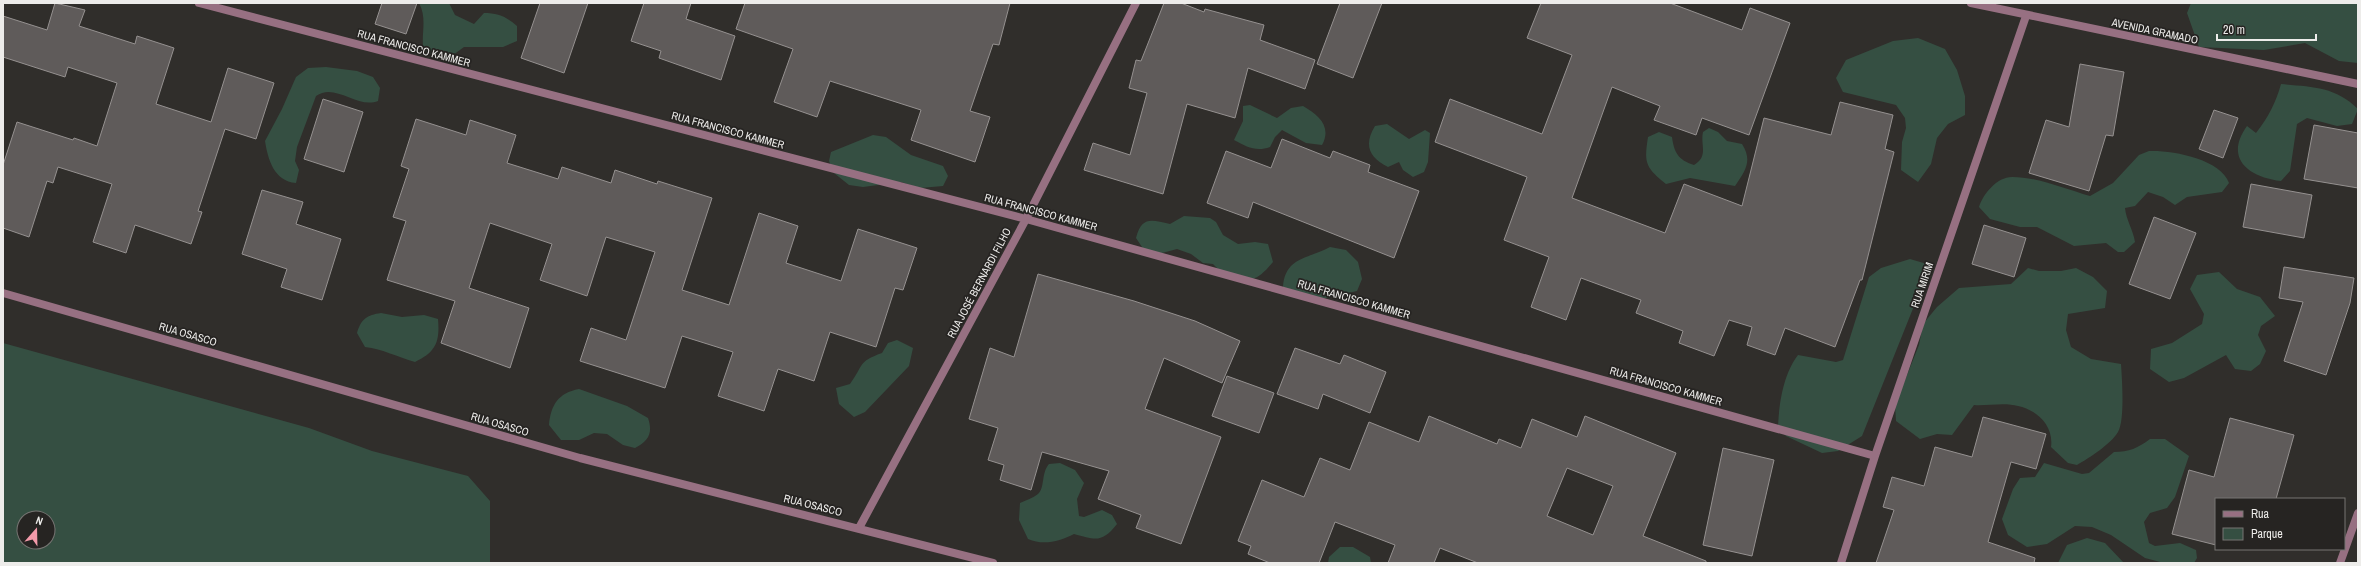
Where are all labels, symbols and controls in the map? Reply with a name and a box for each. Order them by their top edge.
street label: AVENIDA GRAMADO [2110,15,2199,47]
scale bar [2217,16,2316,42]
text: 20 m [2223,22,2245,38]
street label: RUA FRANCISCO KAMMER [356,26,472,70]
street label: RUA FRANCISCO KAMMER [670,108,786,152]
street label: RUA FRANCISCO KAMMER [983,190,1099,234]
street label: RUA JOSÉ BERNARDI FILHO [944,225,1014,341]
street label: RUA MIRIM [1908,260,1936,310]
street label: RUA FRANCISCO KAMMER [1296,276,1412,322]
street label: RUA OSASCO [157,319,219,349]
street label: RUA FRANCISCO KAMMER [1608,363,1724,409]
street label: RUA OSASCO [469,409,531,439]
street label: RUA OSASCO [782,491,844,519]
legend [2215,498,2345,550]
text: Rua [2251,506,2270,522]
north arrow [16,510,56,550]
text: N [34,513,45,528]
text: Parque [2251,526,2283,542]

